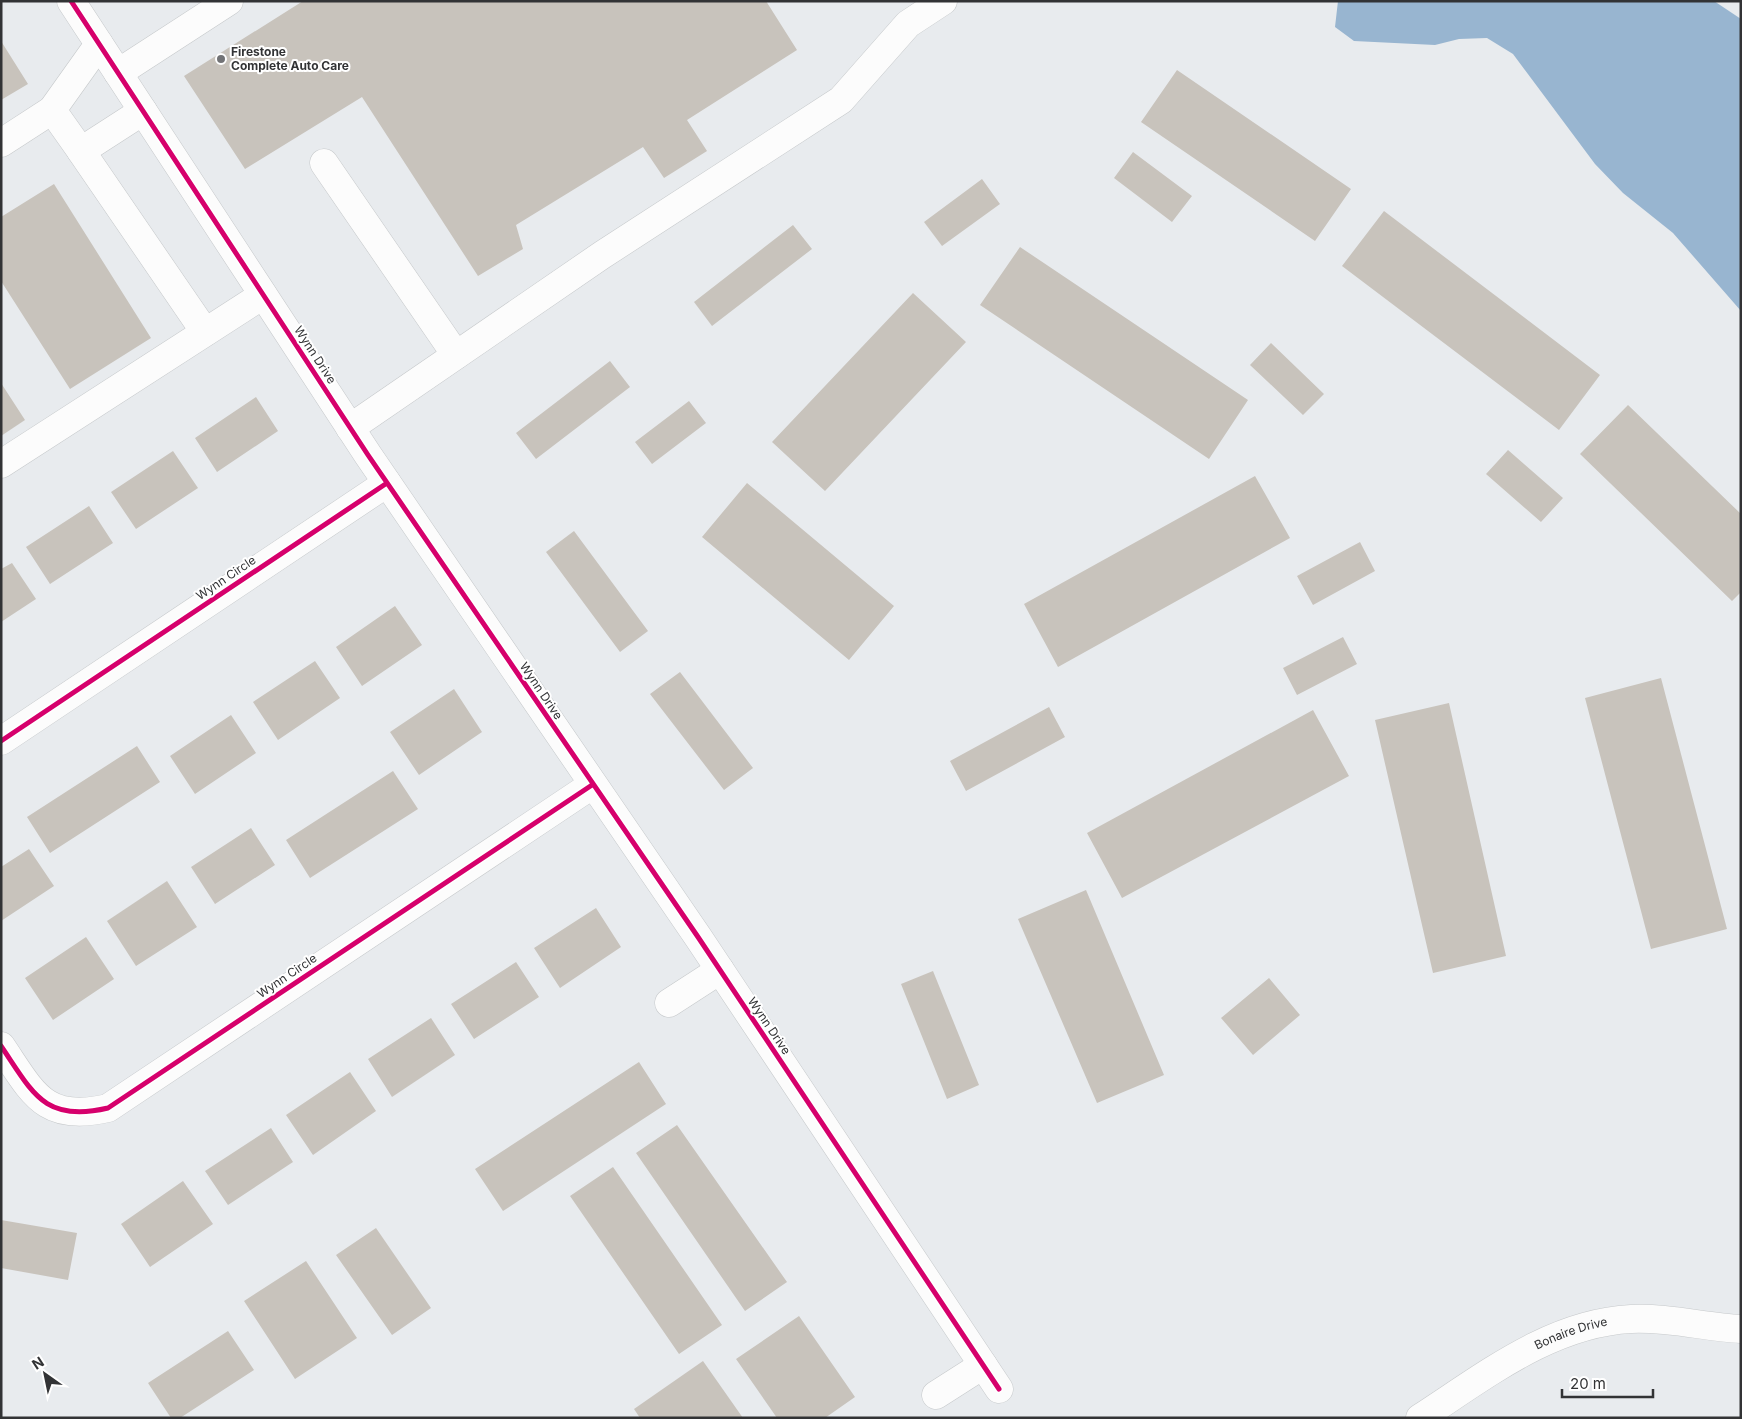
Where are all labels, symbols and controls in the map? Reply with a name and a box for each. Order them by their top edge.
place label: Firestone Complete Auto Care [231,44,349,73]
marker: Firestone Complete Auto Care [215,53,227,65]
street label: Wynn Drive [291,323,340,386]
street label: Wynn Circle [193,552,258,603]
street label: Wynn Drive [517,659,566,722]
street label: Wynn Circle [254,950,319,1001]
street label: Wynn Drive [745,994,794,1057]
street label: Bonaire Drive [1532,1314,1609,1352]
north arrow [20,1349,70,1399]
text: N [29,1353,47,1373]
scale bar [1562,1366,1653,1398]
text: 20 m [1570,1374,1606,1393]

